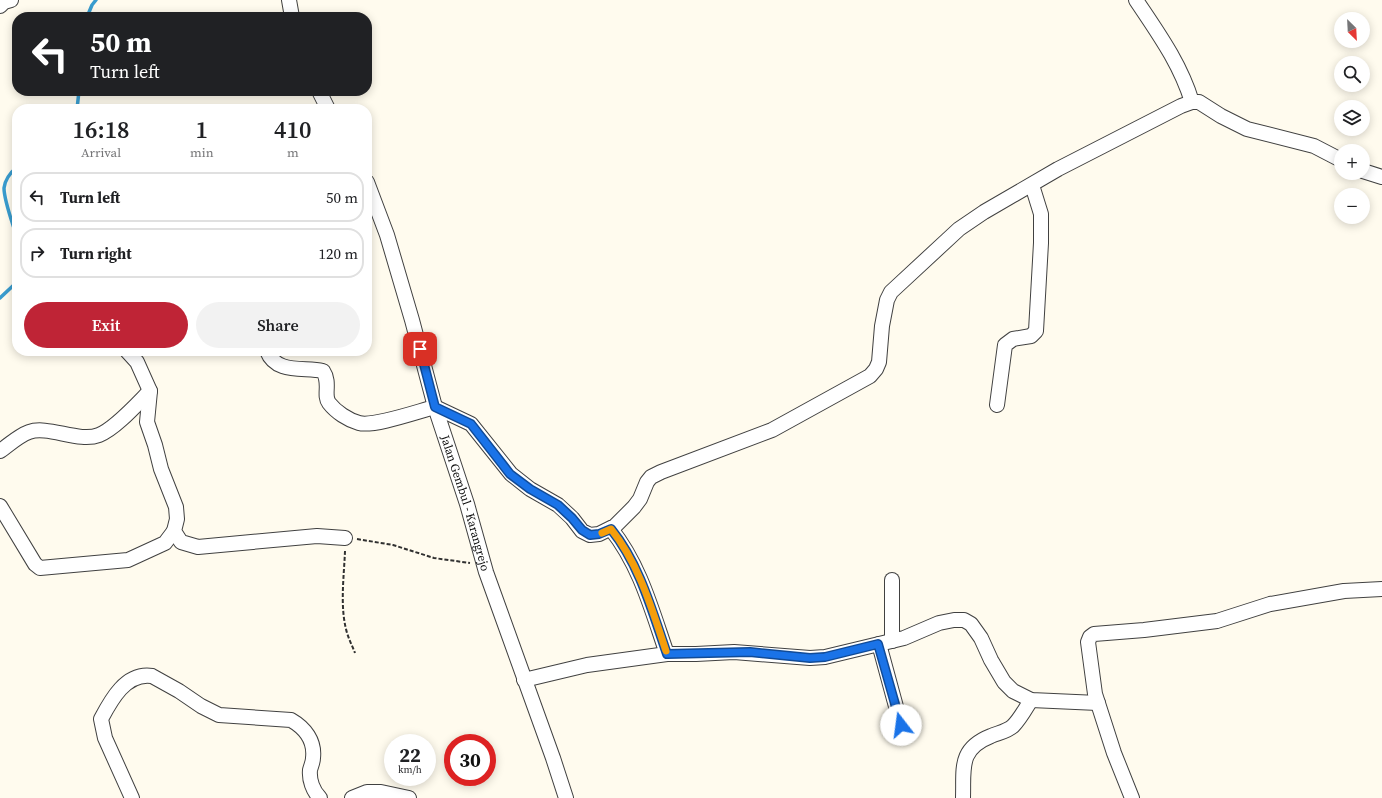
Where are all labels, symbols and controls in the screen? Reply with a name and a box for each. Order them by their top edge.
north arrow [1334,12,1370,48]
map controls [1334,12,1370,224]
text: 50 m [90,23,152,61]
icon: left [24,28,76,80]
button: search [1334,56,1370,92]
text: Turn left [90,59,160,84]
button: layers [1334,100,1370,136]
text: 16:18 [72,113,130,146]
text: 1 [196,113,208,146]
text: 410 [274,113,312,146]
text: Arrival [81,144,121,161]
text: min [190,144,214,161]
text: m [287,144,299,161]
button: + [1334,144,1370,180]
icon: left [26,186,48,208]
text: Turn left [60,187,120,208]
text: 50 m [326,187,358,208]
button: − [1334,188,1370,224]
icon: right [26,242,48,264]
text: Turn right [60,243,132,264]
text: 120 m [318,243,358,264]
button: Exit [24,302,188,348]
button: Share [196,302,360,348]
pin [403,332,437,366]
icon: arrive [409,338,431,360]
street label: Jalan Gembul - Karangrejo [437,432,493,573]
position arrow [880,704,922,746]
speed limit sign: 30 [444,734,496,786]
text: 22 [399,741,421,769]
text: km/h [398,763,422,776]

